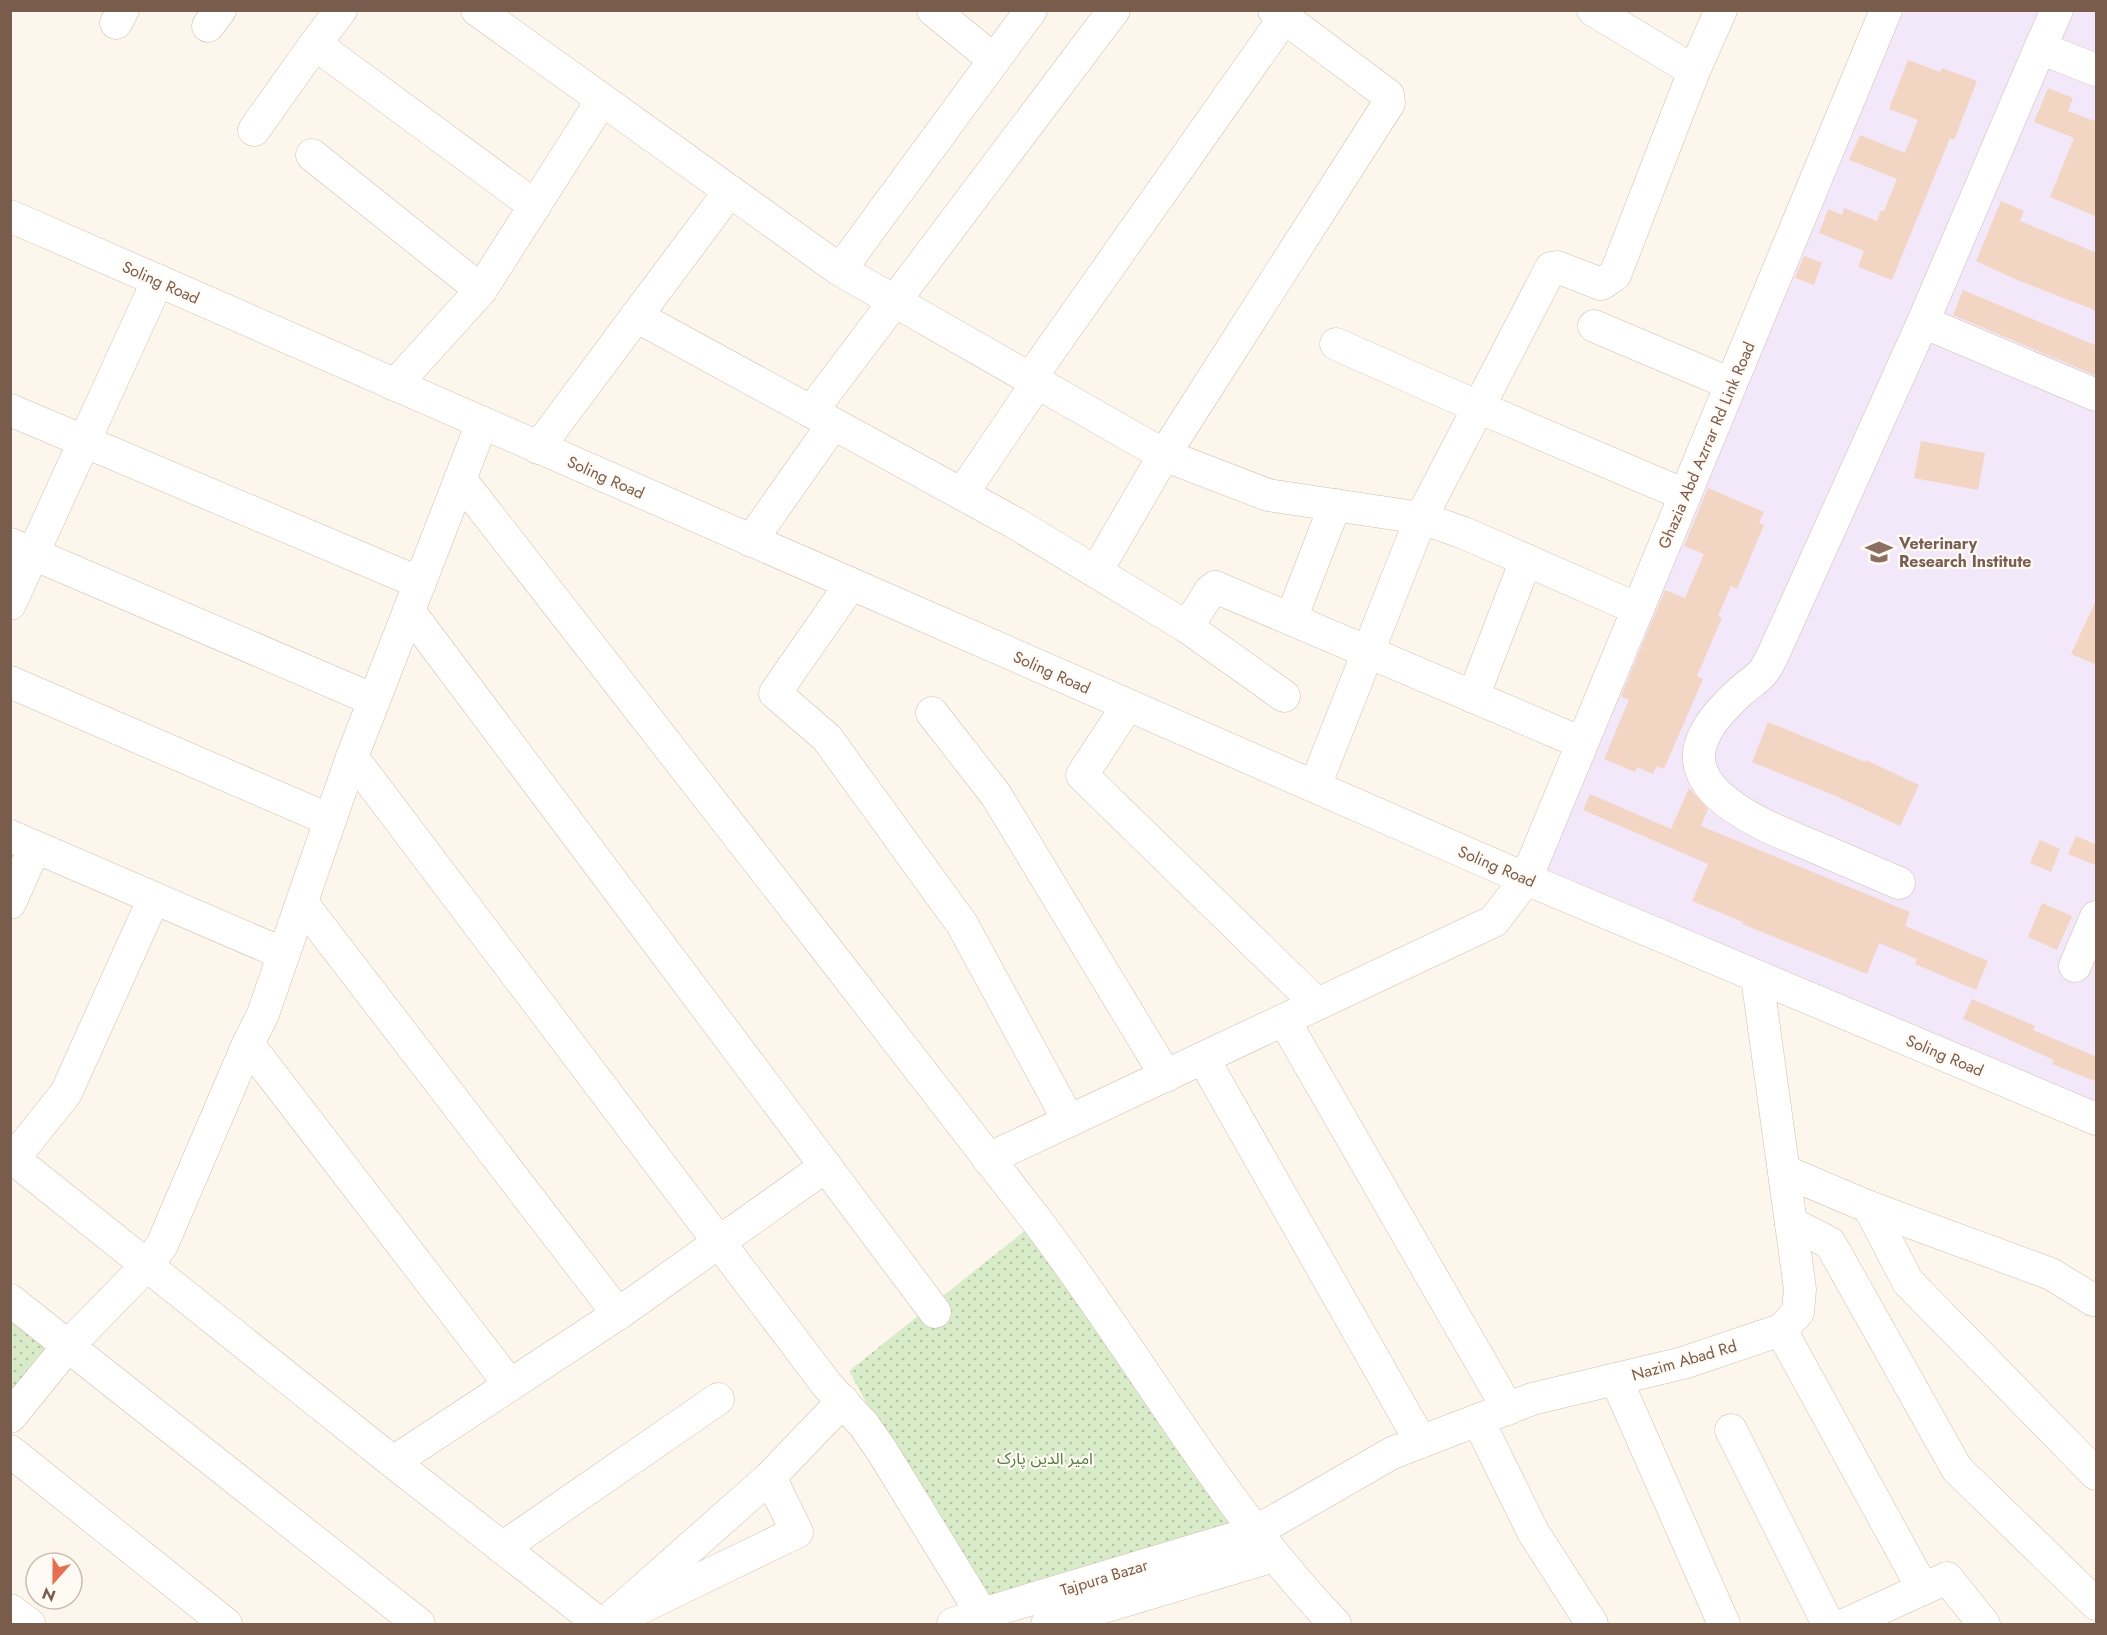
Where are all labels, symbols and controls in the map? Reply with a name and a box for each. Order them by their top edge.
street label: Soling Road [119,255,203,310]
street label: Ghazia Abd Azrrar Rd Link Road [1652,338,1761,552]
street label: Soling Road [564,450,648,505]
place label: Veterinary Research Institute [1898,532,2031,573]
school or university icon: Veterinary Research Institute [1864,537,1894,567]
street label: Soling Road [1010,645,1094,700]
street label: Soling Road [1454,840,1539,893]
street label: Soling Road [1902,1029,1987,1082]
street label: Nazim Abad Rd [1629,1335,1739,1386]
park label: امیر الدین پارک [997,1447,1093,1470]
north arrow [24,1551,84,1611]
street label: Tajpura Bazar [1058,1553,1151,1602]
text: N [39,1582,59,1608]

